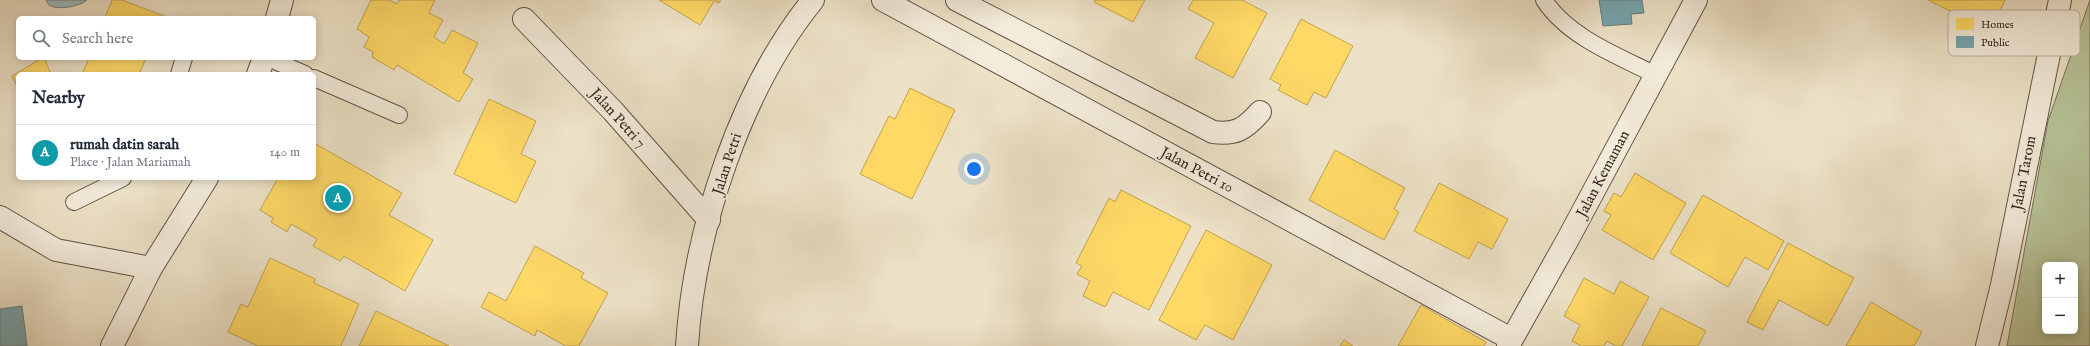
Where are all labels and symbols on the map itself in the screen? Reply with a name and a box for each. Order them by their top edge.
legend [1948,10,2080,56]
text: Homes [1981,18,2014,32]
text: Public [1981,36,2010,50]
street label: Jalan Petri 7 [585,83,650,152]
street label: Jalan Kemaman [1571,127,1634,223]
street label: Jalan Petri [707,131,746,199]
street label: Jalan Tarom [2007,134,2041,214]
street label: Jalan Petri 10 [1155,142,1237,197]
your location [964,159,984,179]
pin: A [325,183,351,213]

